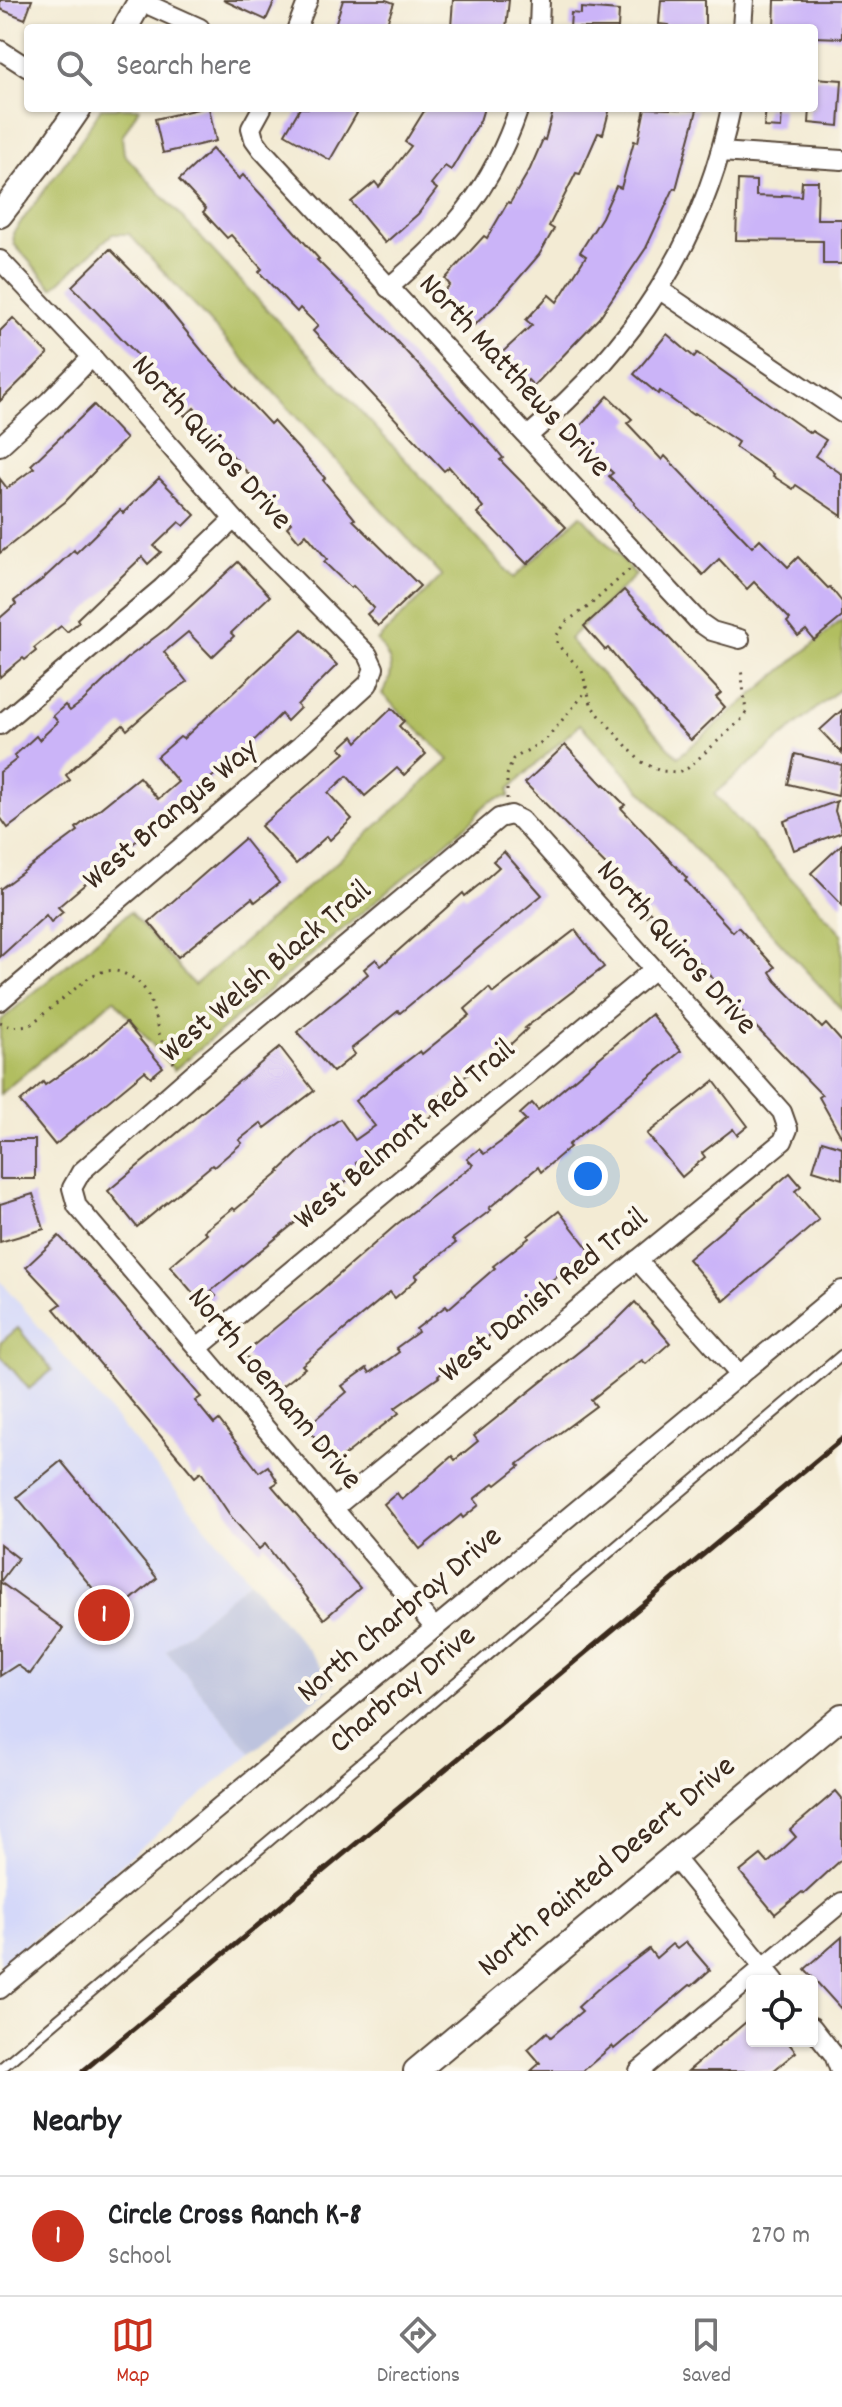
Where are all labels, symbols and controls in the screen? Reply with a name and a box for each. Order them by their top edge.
search box [24,24,818,112]
icon: search [52,46,96,90]
text: Search here [116,47,252,90]
street label: North Matthews Drive [406,264,620,490]
street label: North Quiros Drive [118,346,302,542]
street label: West Brangus Way [74,728,271,903]
street label: North Quiros Drive [583,851,767,1047]
street label: West Welsh Black Trail [151,870,384,1076]
street label: West Belmont Red Trail [285,1029,527,1243]
your location [568,1156,608,1196]
street label: West Danish Red Trail [430,1198,660,1396]
street label: North Loemann Drive [174,1278,372,1502]
street label: North Charbray Drive [291,1519,511,1713]
pin: 1 [78,1585,130,1645]
street label: Charbray Drive [323,1618,485,1764]
street label: North Painted Desert Drive [469,1746,747,1990]
map controls [746,1975,818,2047]
button: locate [746,1975,818,2047]
text: Nearby [32,2099,121,2148]
text: Circle Cross Ranch K-8 [108,2196,362,2239]
text: 1 [55,2218,61,2255]
text: 270 m [751,2218,810,2255]
text: School [108,2239,171,2276]
tab: Map [111,2313,155,2392]
tab: Directions [377,2313,460,2392]
tab: Saved [682,2313,731,2392]

